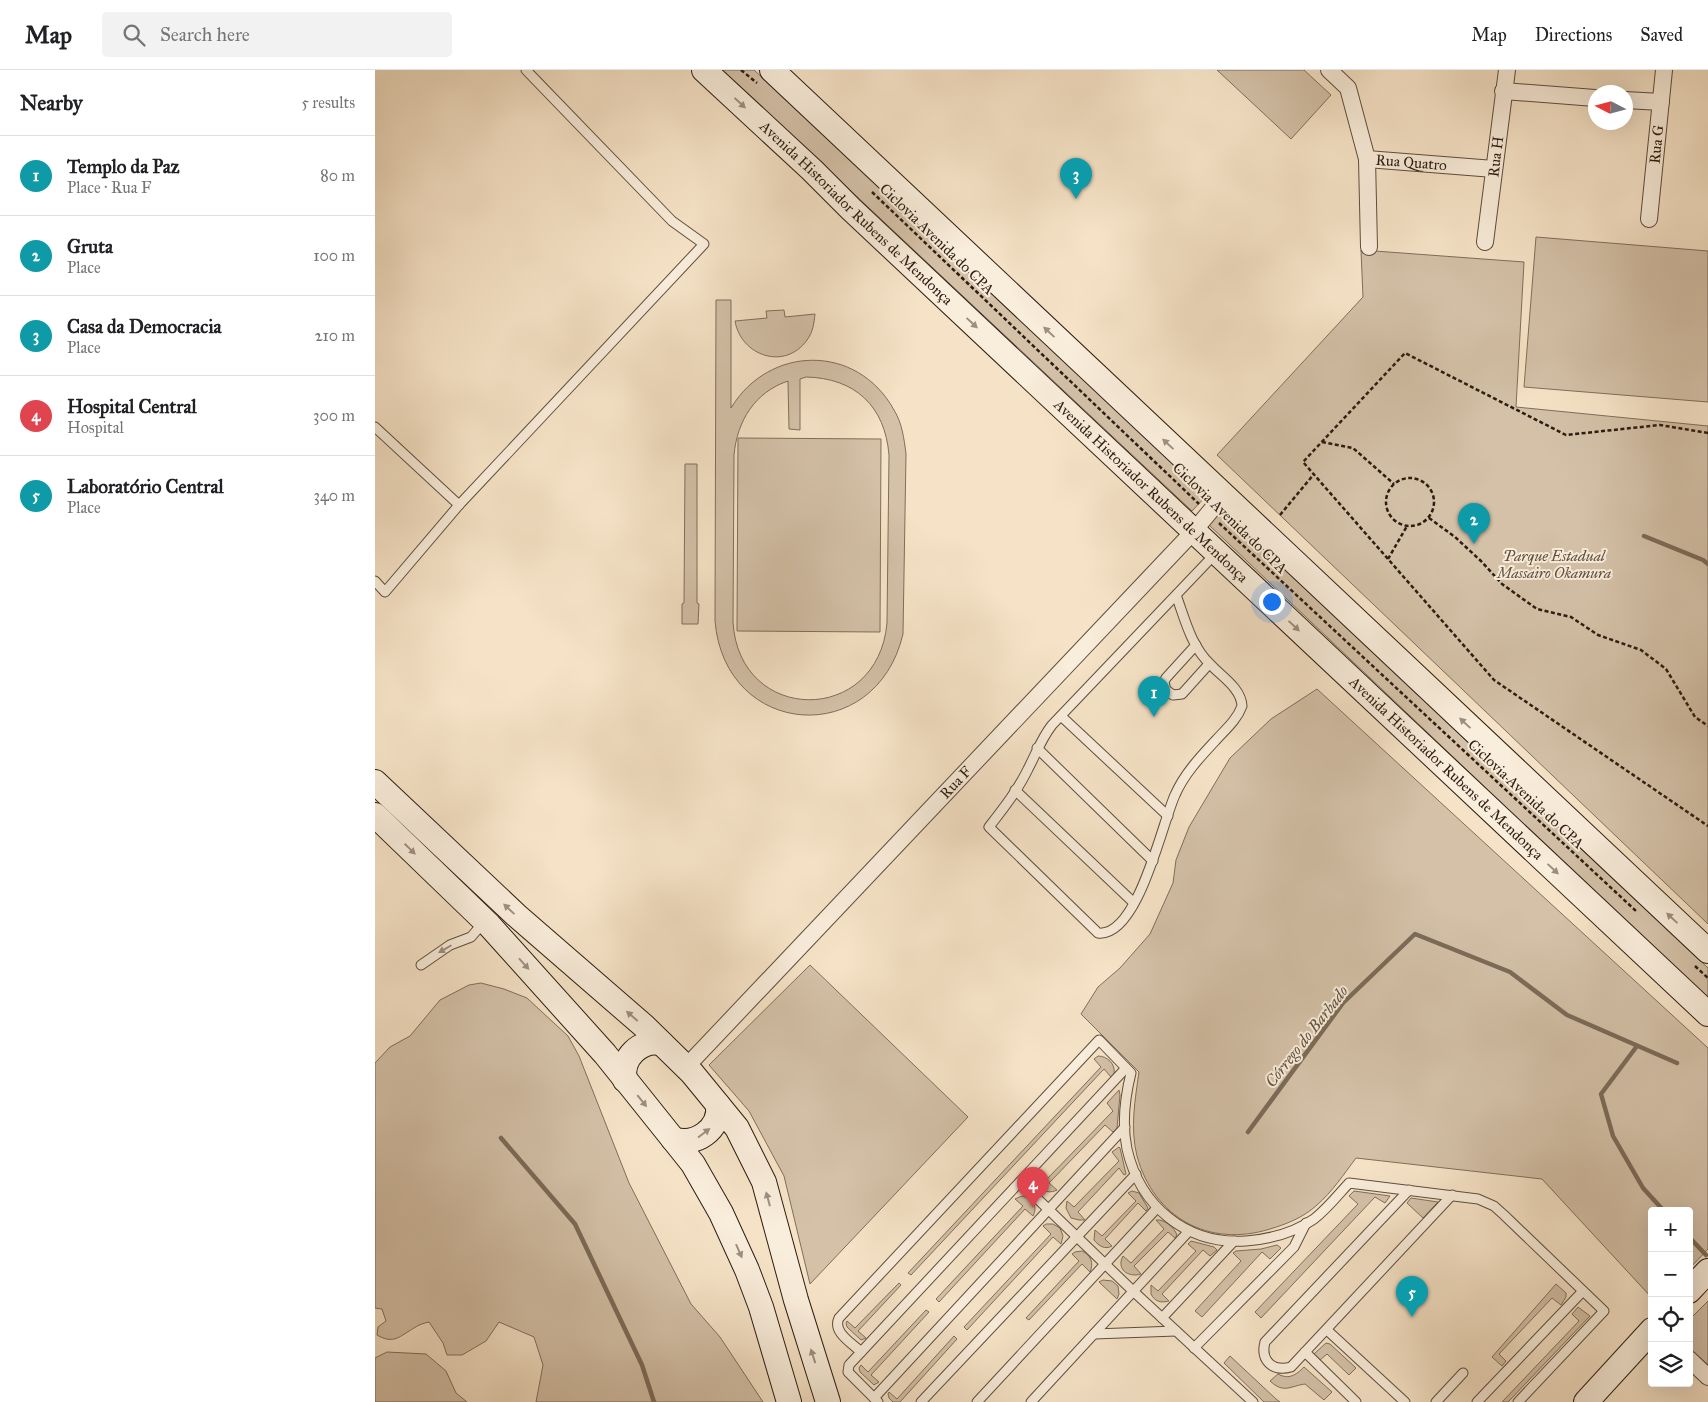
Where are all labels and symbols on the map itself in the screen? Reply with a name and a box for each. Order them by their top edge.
north arrow [1588,85,1633,130]
one-way arrow [733,97,745,109]
street label: Avenida Historiador Rubens de Mendonça [755,117,957,309]
street label: Rua G [1646,124,1667,165]
street label: Rua H [1484,135,1507,178]
street label: Rua Quatro [1375,151,1448,174]
pin: 3 [1060,158,1092,199]
street label: Ciclovia Avenida do CPA [876,180,998,298]
one-way arrow [966,317,978,329]
one-way arrow [1044,326,1056,338]
street label: Avenida Historiador Rubens de Mendonça [1050,395,1252,587]
one-way arrow [1162,438,1174,450]
street label: Ciclovia Avenida do CPA [1169,459,1291,577]
pin: 2 [1458,503,1490,544]
park label: Parque Estadual Massairo Okamura [1495,547,1611,582]
your location [1259,589,1285,615]
one-way arrow [1288,620,1300,632]
street label: Avenida Historiador Rubens de Mendonça [1345,672,1547,864]
pin: 1 [1138,676,1170,717]
one-way arrow [1459,717,1471,729]
street label: Ciclovia Avenida do CPA [1464,736,1588,852]
street label: Rua F [936,762,975,802]
one-way arrow [404,843,416,855]
one-way arrow [1547,863,1559,875]
one-way arrow [504,903,516,915]
one-way arrow [1667,912,1679,924]
one-way arrow [438,944,451,953]
one-way arrow [519,958,530,971]
water label: Córrego do Barbado [1261,982,1352,1091]
one-way arrow [626,1010,639,1021]
one-way arrow [637,1094,648,1107]
one-way arrow [697,1128,710,1139]
pin: 4 [1017,1167,1049,1208]
one-way arrow [764,1192,772,1207]
one-way arrow [735,1244,743,1258]
pin: 5 [1396,1276,1428,1317]
one-way arrow [809,1348,817,1363]

